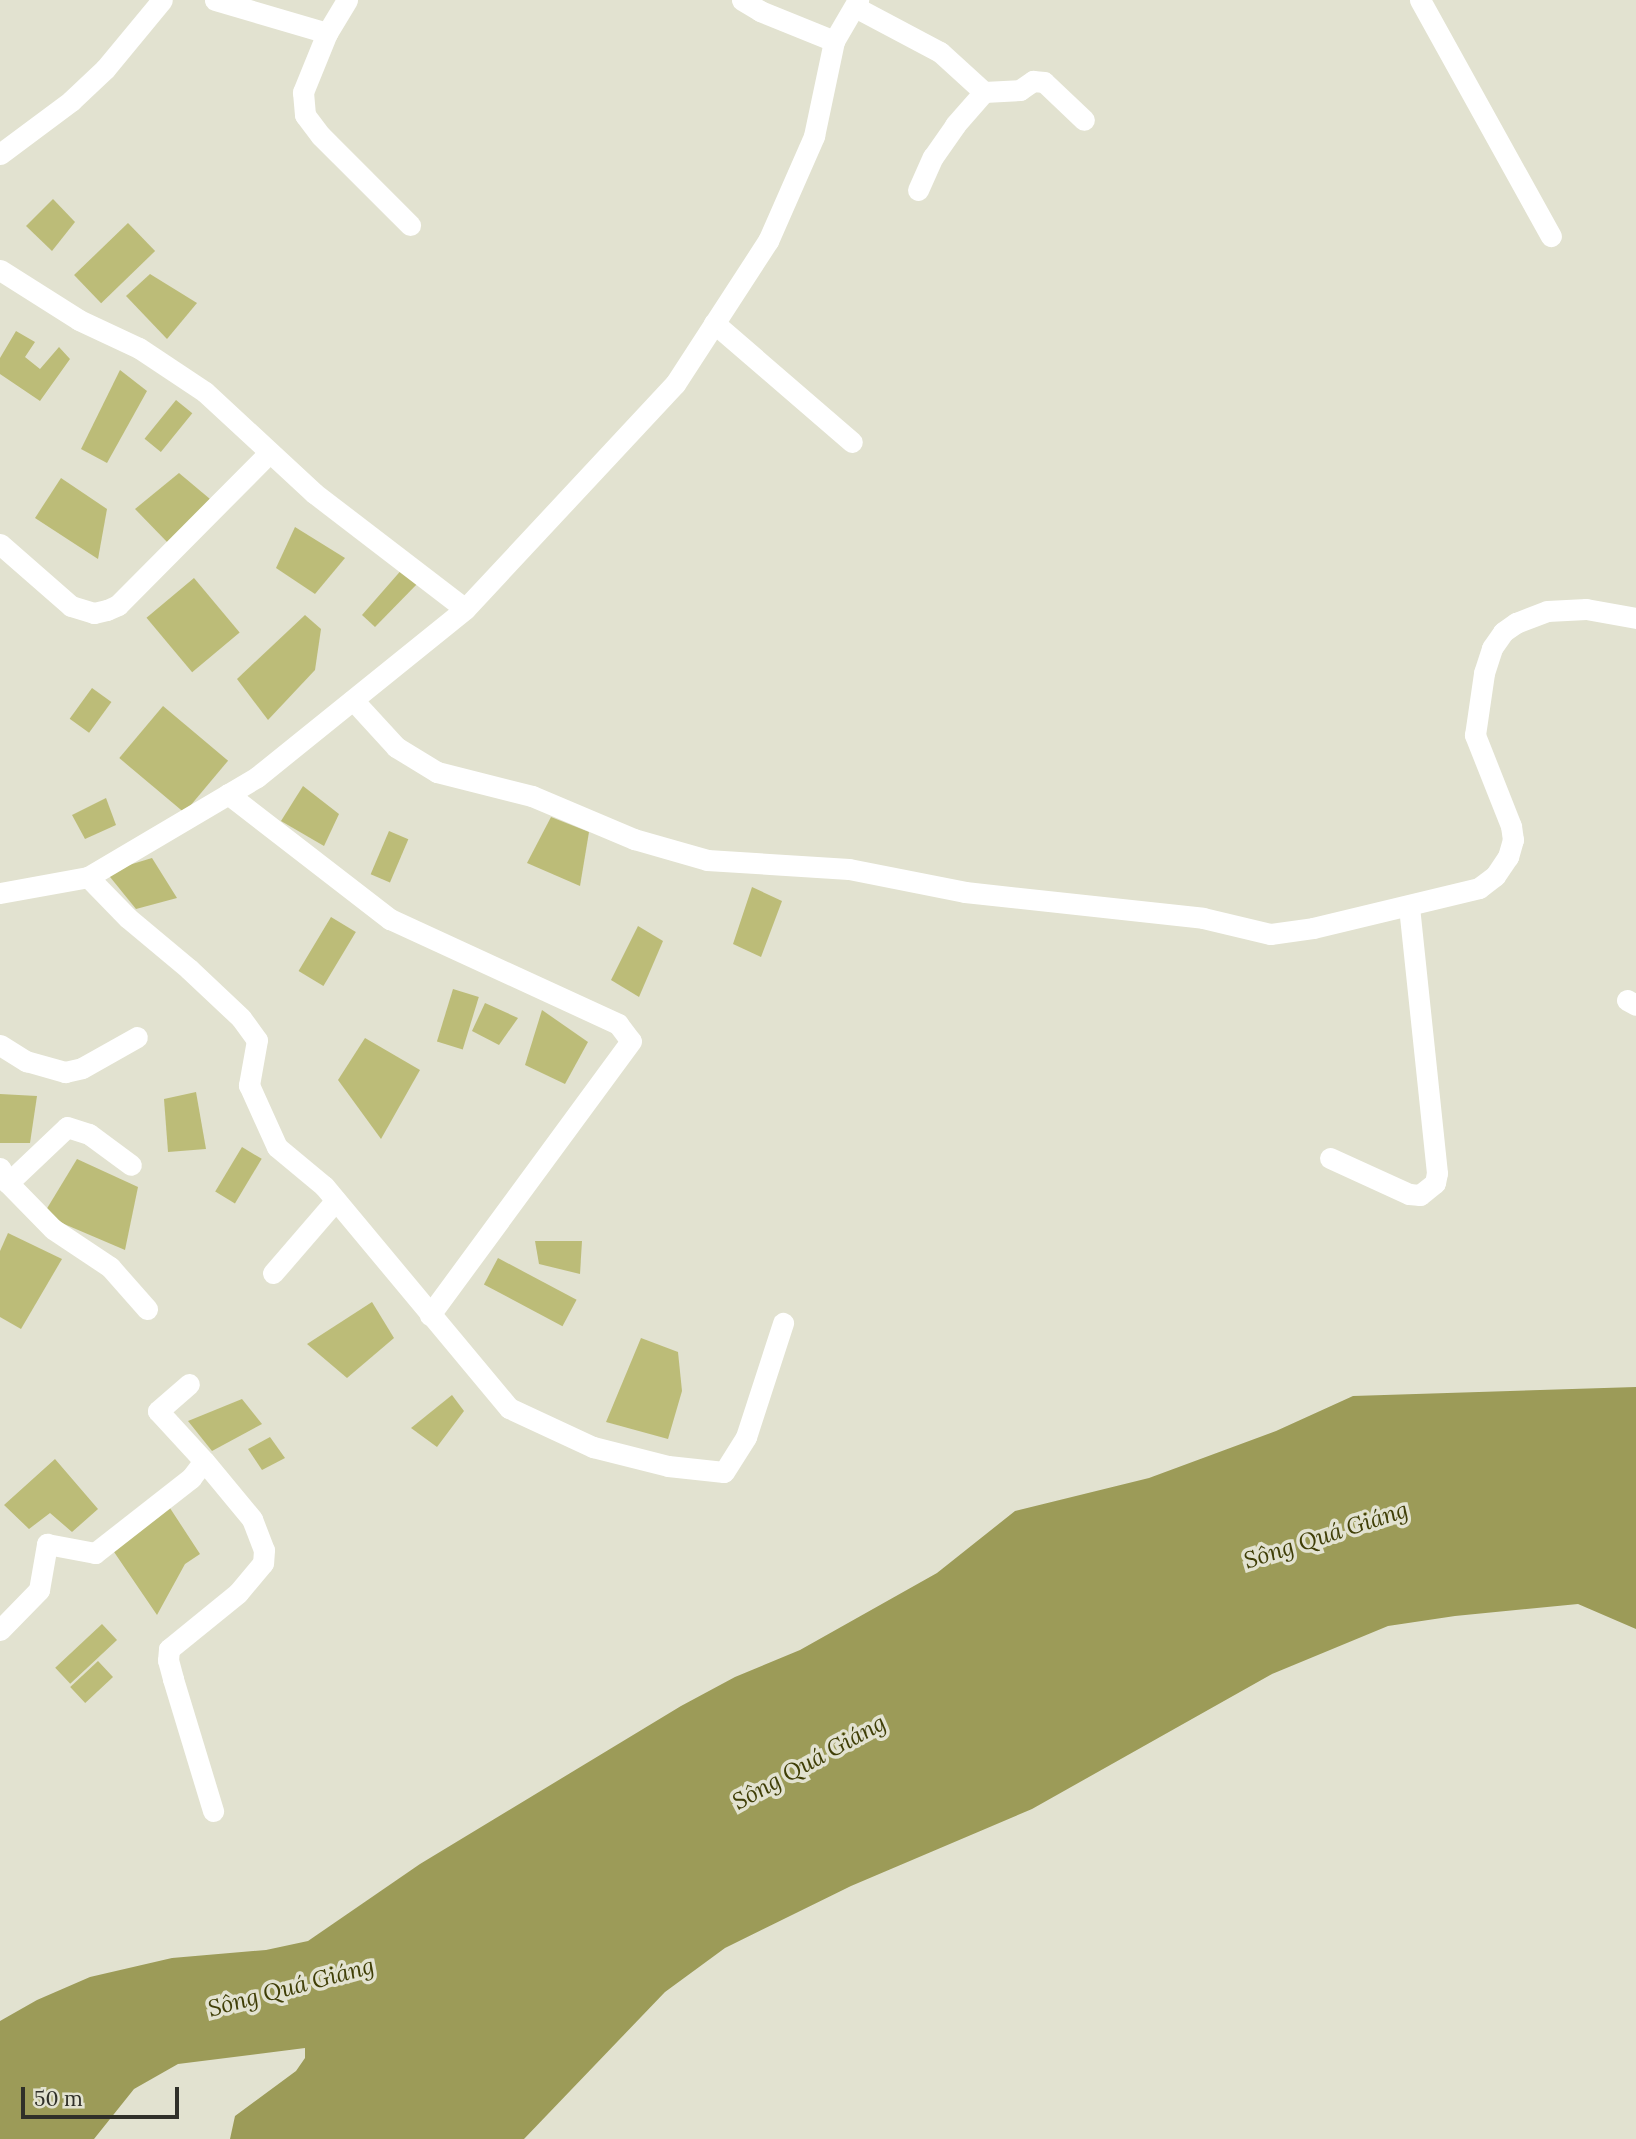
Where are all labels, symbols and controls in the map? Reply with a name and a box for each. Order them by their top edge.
water label: Sông Quá Giáng [1240,1495,1412,1575]
water label: Sông Quá Giáng [728,1708,890,1816]
water label: Sông Quá Giáng [205,1952,377,2022]
scale bar [24,2072,182,2116]
text: 50 m [34,2085,83,2112]

